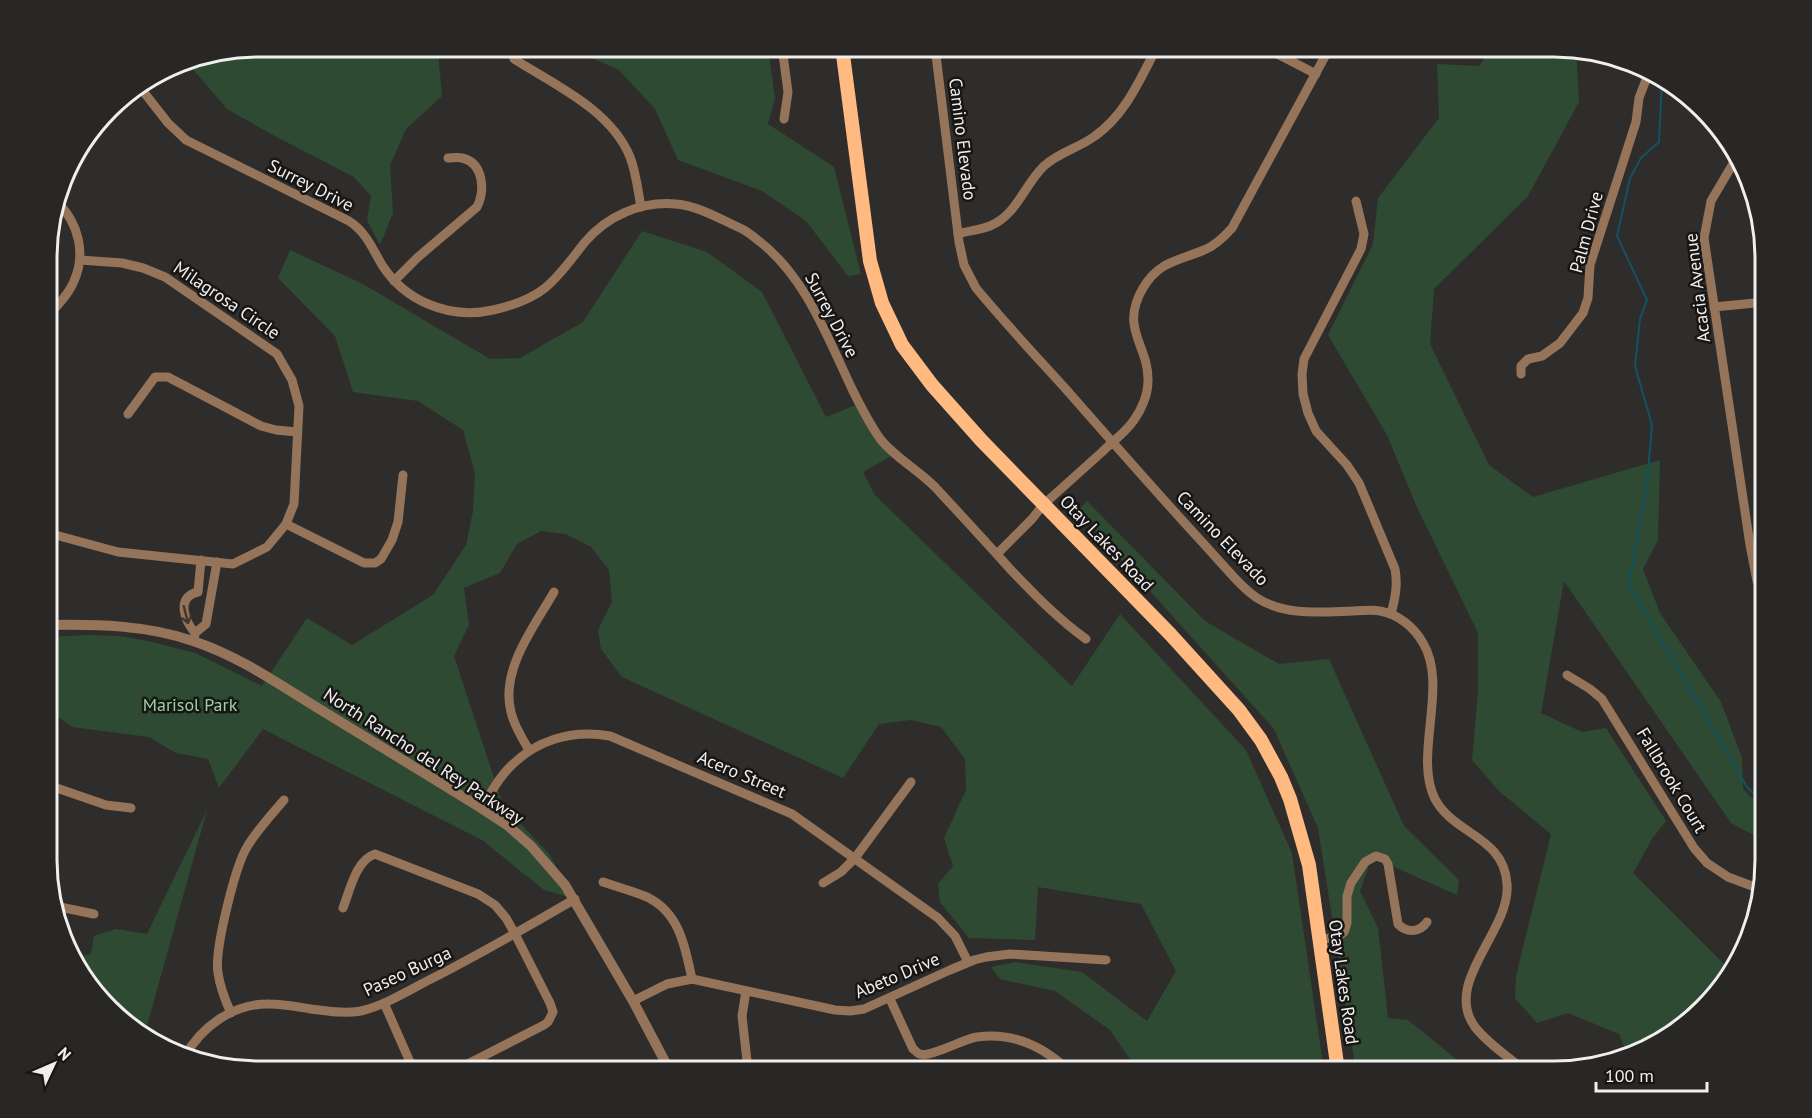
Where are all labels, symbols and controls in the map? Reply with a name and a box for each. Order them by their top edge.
street label: Camino Elevado [944,76,982,202]
street label: Surrey Drive [264,154,358,216]
street label: Palm Drive [1564,189,1608,275]
street label: Acacia Avenue [1679,232,1715,344]
street label: Milagrosa Circle [169,256,285,344]
street label: Surrey Drive [800,268,864,362]
street label: Camino Elevado [1172,486,1274,590]
street label: Otay Lakes Road [1055,490,1159,596]
one-way arrow [181,605,193,624]
street label: North Rancho del Rey Parkway [319,682,529,830]
park label: Marisol Park [143,693,238,716]
street label: Fallbrook Court [1632,723,1712,837]
street label: Acero Street [694,745,790,803]
street label: Otay Lakes Road [1324,918,1364,1046]
street label: Paseo Burga [359,941,455,1001]
street label: Abeto Drive [851,947,943,1003]
north arrow [24,1034,84,1094]
text: N [54,1043,76,1064]
scale bar [1596,1055,1707,1093]
text: 100 m [1605,1064,1654,1087]

